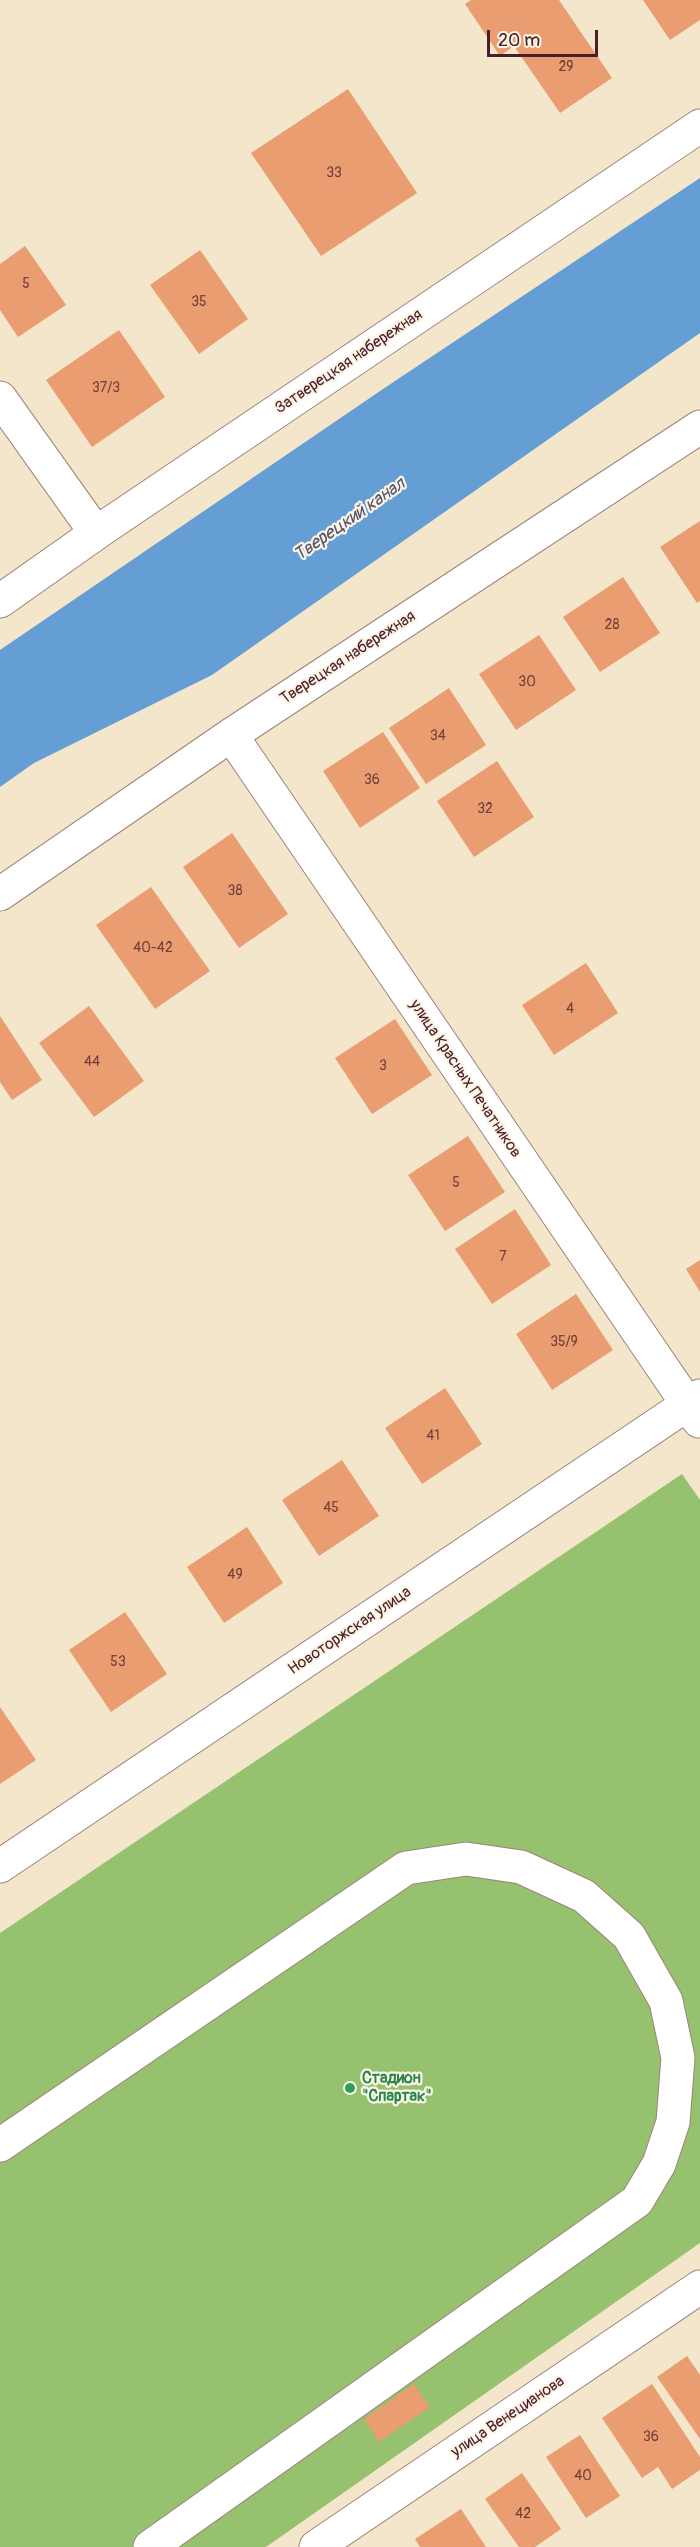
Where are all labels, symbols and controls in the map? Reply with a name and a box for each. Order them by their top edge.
scale bar [490,18,601,56]
text: 20 m [498,29,540,52]
house number: 29 [558,59,574,75]
house number: 33 [326,165,342,181]
house number: 5 [22,276,30,292]
house number: 35 [191,294,207,310]
street label: Затверецкая набережная [272,305,426,419]
house number: 37/3 [92,380,120,396]
water label: Тверецкий канал [290,474,410,566]
street label: Тверецкая набережная [277,607,419,709]
house number: 28 [605,617,619,633]
house number: 30 [518,674,536,690]
house number: 34 [430,728,446,744]
house number: 36 [364,772,380,788]
house number: 32 [477,801,493,817]
house number: 38 [228,883,242,899]
house number: 40-42 [133,940,173,956]
street label: улица Красных Печатников [405,996,525,1162]
house number: 4 [566,1001,574,1017]
house number: 44 [84,1054,100,1070]
house number: 3 [379,1058,387,1074]
house number: 5 [452,1175,460,1191]
house number: 7 [499,1249,507,1265]
house number: 35/9 [550,1334,578,1350]
house number: 41 [426,1428,440,1444]
house number: 45 [323,1500,339,1516]
house number: 49 [227,1567,243,1583]
street label: Новоторжская улица [285,1583,415,1679]
house number: 53 [110,1654,126,1670]
place label: Стадион "Спартак" [362,2069,432,2107]
marker: Стадион "Спартак" [343,2081,357,2095]
street label: улица Венецианова [448,2372,568,2462]
house number: 36 [643,2429,659,2445]
house number: 40 [574,2468,592,2484]
house number: 42 [515,2506,531,2522]

